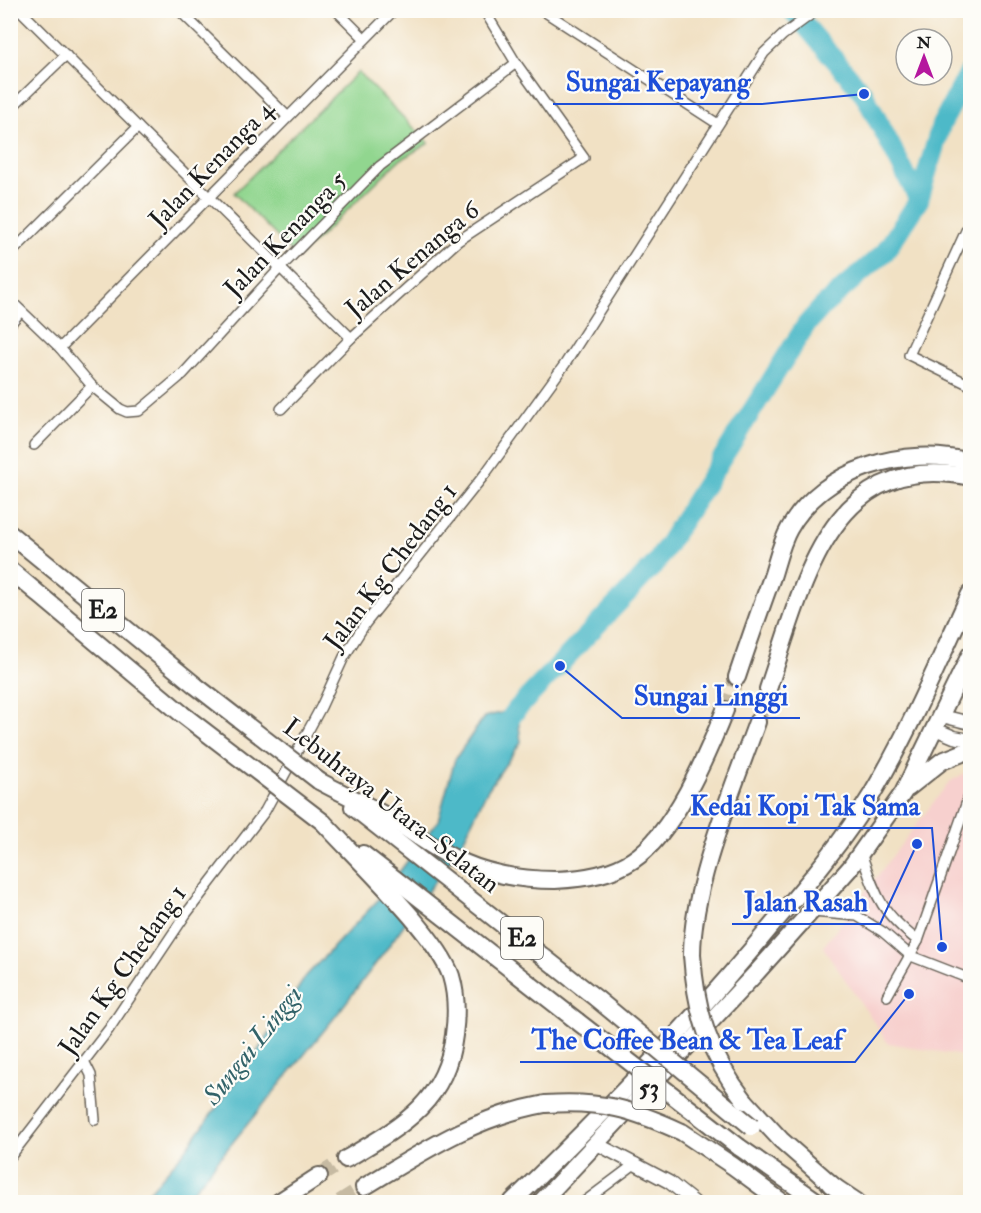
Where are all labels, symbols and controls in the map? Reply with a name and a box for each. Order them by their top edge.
north arrow [894,27,954,87]
text: N [916,33,932,53]
callout: Sungai Kepayang [553,59,762,104]
text: Sungai Kepayang [566,66,752,100]
street label: Jalan Kenanga 4 [142,93,282,236]
street label: Jalan Kenanga 5 [217,164,354,305]
street label: Jalan Kenanga 6 [338,193,488,326]
street label: Jalan Kg Chedang 1 [317,477,464,657]
road number: E2 [82,589,124,631]
callout: Sungai Linggi [622,673,800,718]
text: Sungai Linggi [634,680,788,714]
street label: Lebuhraya Utara–Selatan [277,711,506,900]
callout: Kedai Kopi Tak Sama [678,783,932,828]
text: Kedai Kopi Tak Sama [690,790,921,824]
street label: Jalan Kg Chedang 1 [51,879,194,1063]
callout: Jalan Rasah [732,879,880,924]
text: Jalan Rasah [742,886,869,919]
road number: E2 [501,917,543,959]
water label: Sungai Linggi [195,979,309,1112]
callout: The Coffee Bean & Tea Leaf [520,1017,855,1062]
text: The Coffee Bean & Tea Leaf [531,1024,847,1057]
road number: 53 [632,1067,666,1109]

